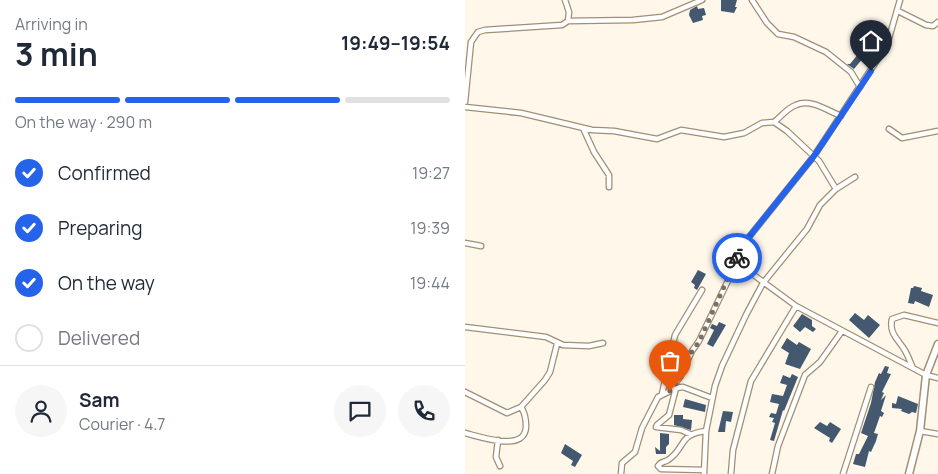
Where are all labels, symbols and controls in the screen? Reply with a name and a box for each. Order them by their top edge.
text: Arriving in [15,13,88,35]
pin [850,20,892,71]
icon: home [857,27,885,55]
text: 19:49–19:54 [341,30,450,56]
text: 3 min [15,32,98,76]
text: On the way · 290 m [15,111,152,133]
icon: check [15,159,43,187]
text: Confirmed [58,160,151,186]
text: 19:27 [412,162,450,184]
icon: check [15,214,43,242]
text: Preparing [58,215,143,241]
text: 19:39 [410,217,450,239]
courier [712,233,762,283]
icon: bike [723,244,751,272]
icon: check [15,269,43,297]
text: On the way [58,270,155,296]
text: 19:44 [410,272,450,294]
text: Delivered [58,325,140,351]
pin [649,340,691,391]
icon: bag [656,347,684,375]
button: person [15,385,67,437]
button: chat [334,385,386,437]
button: phone [398,385,450,437]
text: Sam [79,387,120,413]
text: Courier · 4.7 [79,413,165,435]

